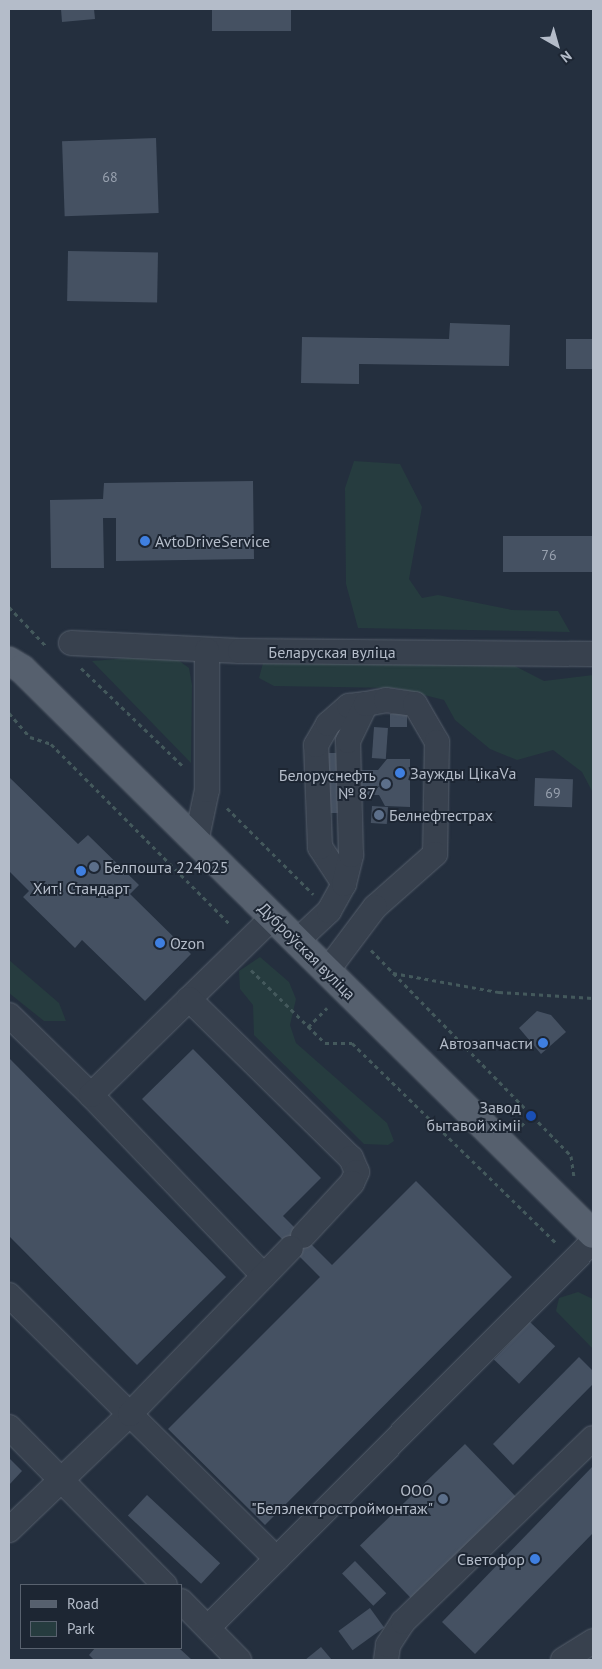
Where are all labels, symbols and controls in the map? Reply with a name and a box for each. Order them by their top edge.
north arrow [532,20,582,70]
text: N [557,47,575,67]
house number: 68 [102,169,118,185]
place label: AvtoDriveService [155,531,270,551]
marker: AvtoDriveService [139,535,151,547]
house number: 76 [541,547,557,563]
street label: Беларуская вуліца [268,642,396,662]
place label: Заужды ЦікаVа [410,763,516,783]
place label: Белоруснефть № 87 [279,765,376,803]
marker: Заужды ЦікаVа [394,767,406,779]
marker: Белоруснефть № 87 [380,778,392,790]
house number: 69 [545,785,561,801]
place label: Белнефтестрах [389,805,493,825]
marker: Белнефтестрах [373,809,385,821]
place label: Белпошта 224025 [104,857,228,877]
marker: Белпошта 224025 [88,861,100,873]
marker: Хит! Стандарт [75,865,87,877]
place label: Хит! Стандарт [33,878,129,898]
street label: Дуброўская вуліца [254,898,360,1004]
place label: Ozon [170,933,205,953]
marker: Ozon [154,937,166,949]
place label: Автозапчасти [440,1033,533,1053]
marker: Автозапчасти [537,1037,549,1049]
place label: Завод бытавой хіміі [427,1097,521,1135]
marker: Завод бытавой хіміі [525,1110,537,1122]
place label: ООО "Белэлектростроймонтаж" [251,1480,433,1518]
marker: ООО "Белэлектростроймонтаж" [437,1493,449,1505]
place label: Светофор [457,1549,525,1569]
marker: Светофор [529,1553,541,1565]
legend [20,1584,182,1649]
text: Road [67,1594,99,1613]
text: Park [67,1619,95,1638]

